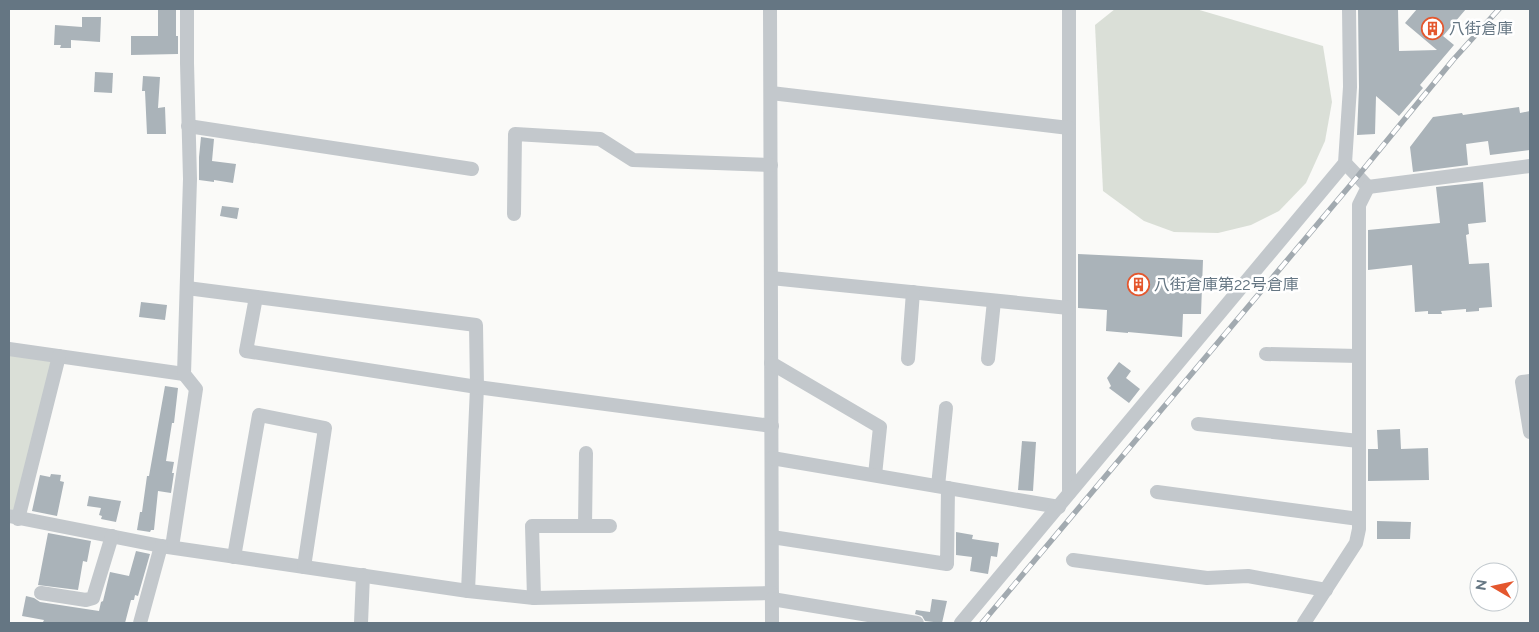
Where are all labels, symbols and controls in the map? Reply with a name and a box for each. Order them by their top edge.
building icon: 八街倉庫 [1421,16,1445,40]
place label: 八街倉庫 [1449,19,1513,38]
building icon: 八街倉庫第22号倉庫 [1126,272,1150,296]
place label: 八街倉庫第22号倉庫 [1154,275,1299,294]
north arrow [1469,562,1519,612]
text: N [1472,578,1490,591]

